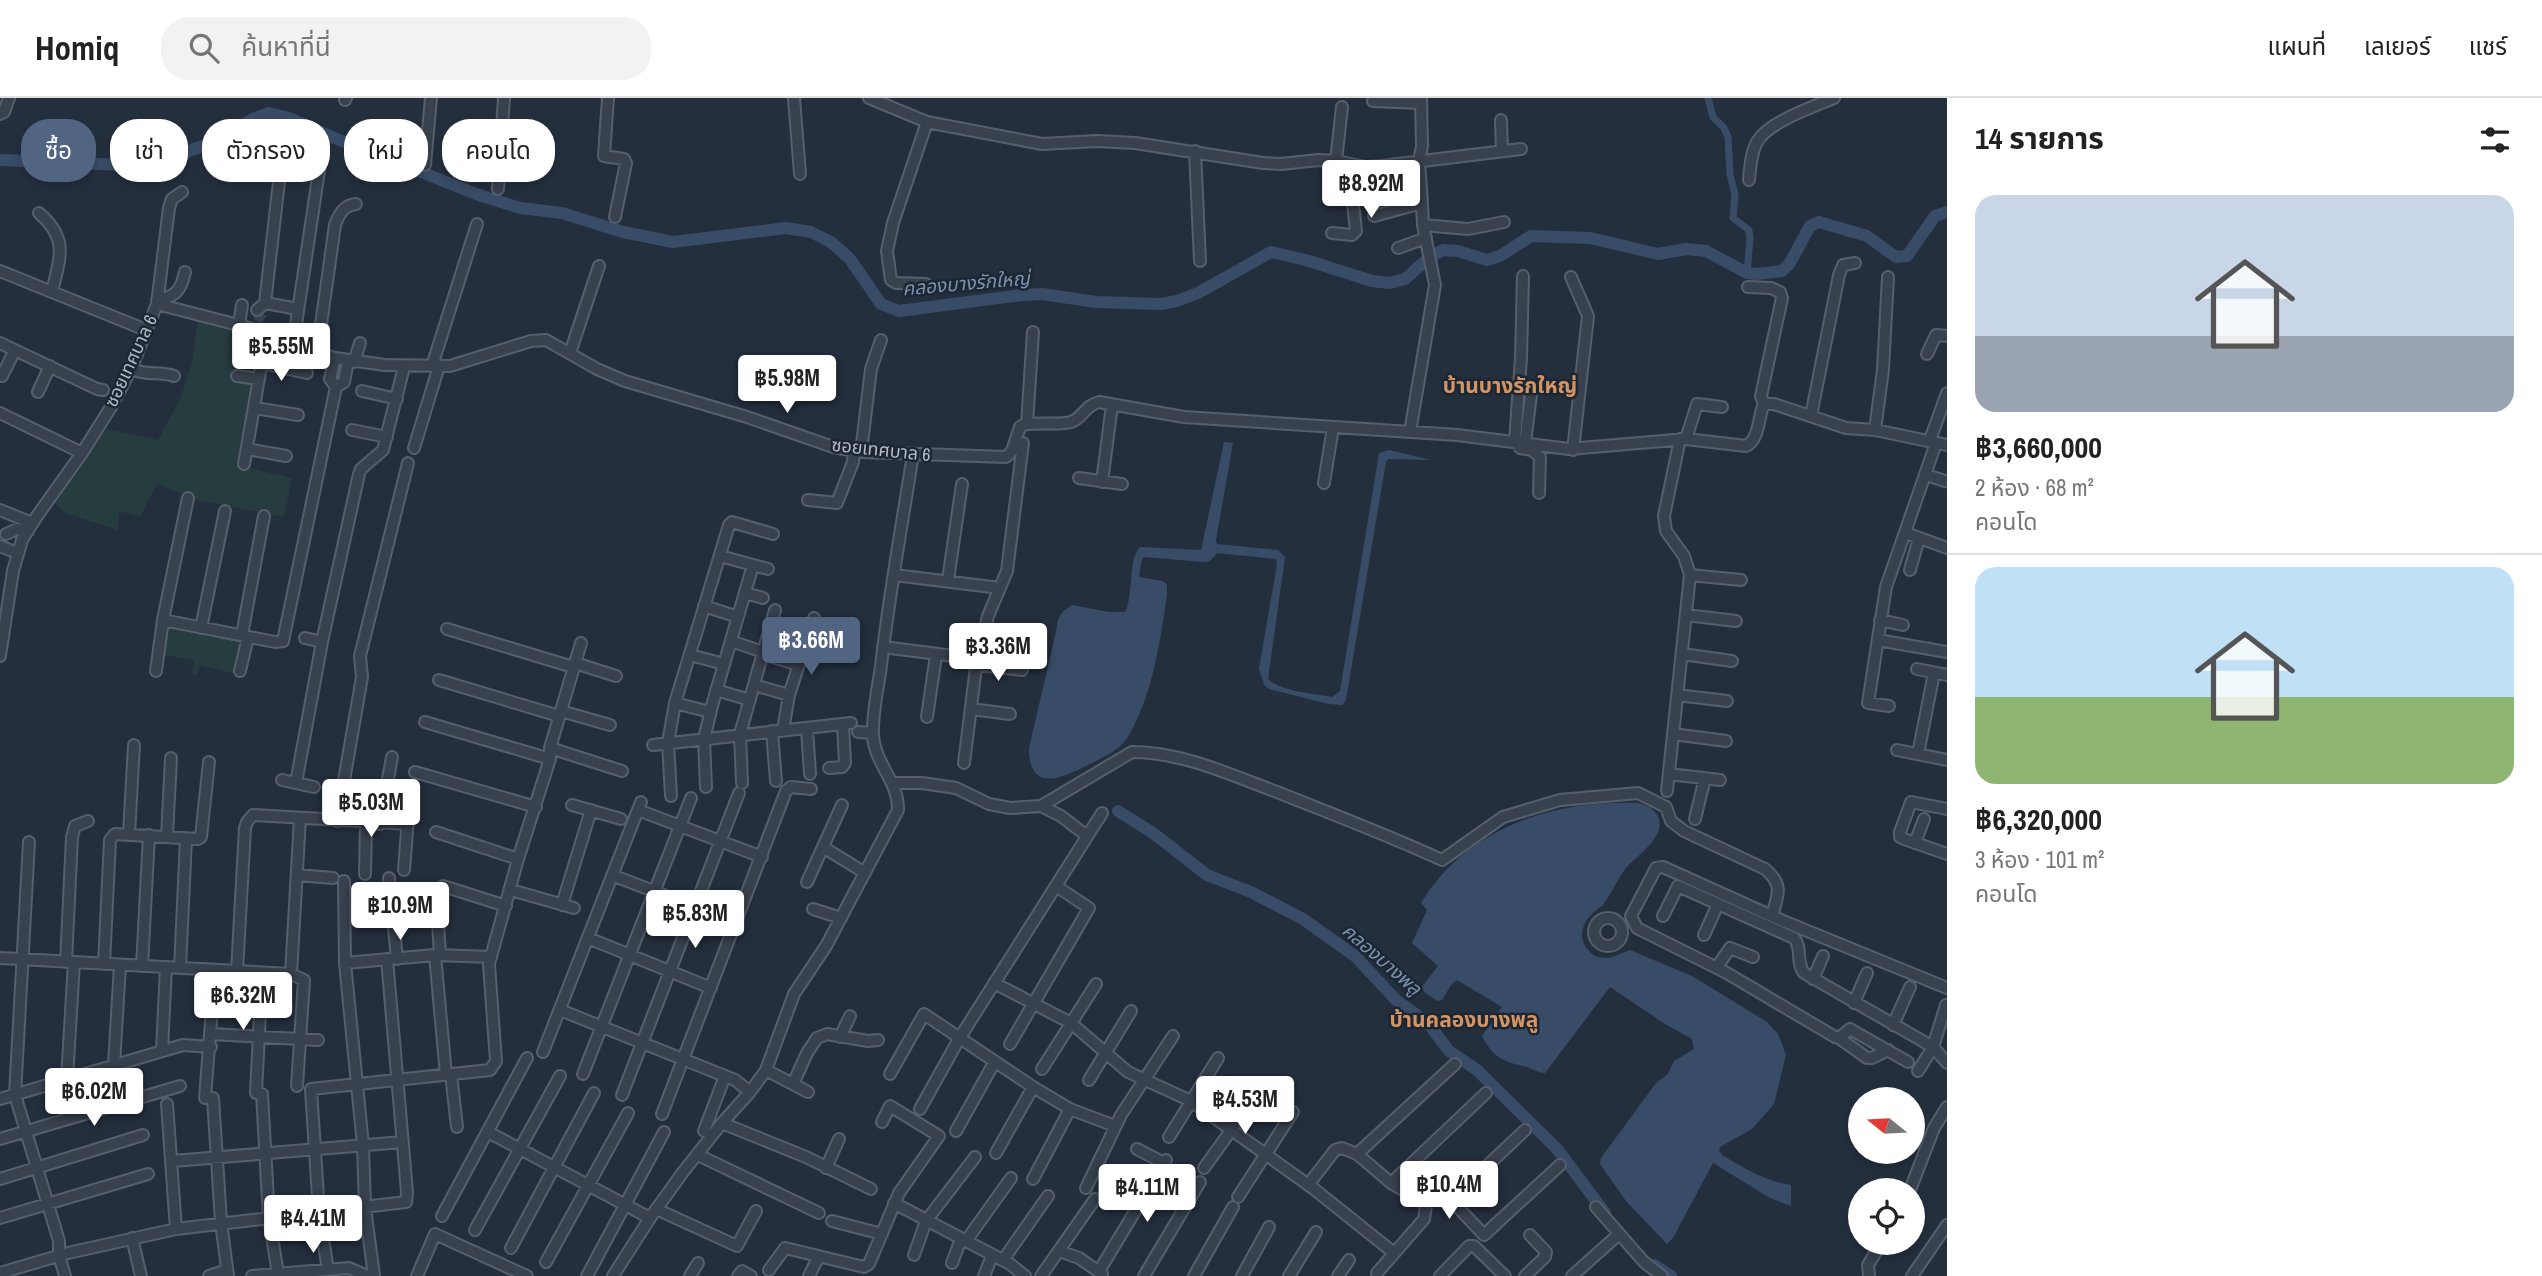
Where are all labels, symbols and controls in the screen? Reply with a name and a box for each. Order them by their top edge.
search box [161,17,651,80]
text: Homiq [35,26,119,70]
icon: search [185,29,223,67]
text: ค้นหาที่นี่ [241,29,331,64]
text: แผนที่ [2268,30,2326,62]
text: เลเยอร์ [2364,30,2431,62]
text: แชร์ [2469,30,2507,62]
text: 14 รายการ [1975,118,2104,158]
chip: ซื้อ [21,119,96,182]
chip: เช่า [110,119,188,182]
chip: ตัวกรอง [202,119,330,182]
chip: ใหม่ [344,119,428,182]
chip: คอนโด [442,119,555,182]
icon: filters [2476,121,2514,159]
pin: ฿8.92M [1314,160,1428,220]
text: ฿8.92M [1338,167,1404,198]
icon: home [2182,241,2308,367]
water label: คลองบางรักใหญ่ [901,264,1034,302]
street label: ซอยเทศบาล 6 [98,310,163,411]
pin: ฿5.55M [224,324,338,383]
text: ฿5.55M [248,330,314,361]
pin: ฿5.98M [730,356,844,415]
text: ฿5.98M [754,362,820,393]
district label: บ้านบางรักใหญ่ [1443,371,1577,400]
text: ฿3,660,000 [1975,427,2102,467]
street label: ซอยเทศบาล 6 [830,432,932,467]
text: 2 ห้อง · 68 m² [1975,472,2094,503]
text: คอนโด [1975,506,2037,537]
icon: home [2182,613,2308,739]
pin: ฿3.66M [754,618,868,677]
text: ฿3.66M [778,624,844,655]
pin: ฿3.36M [941,624,1055,683]
text: ฿3.36M [965,630,1031,661]
pin: ฿5.03M [314,780,428,839]
text: ฿5.03M [338,786,404,817]
text: ฿6,320,000 [1975,799,2102,839]
text: 3 ห้อง · 101 m² [1975,844,2104,875]
text: คอนโด [1975,878,2037,909]
pin: ฿10.9M [343,882,457,942]
text: ฿10.9M [367,889,433,920]
pin: ฿5.83M [638,890,752,950]
text: ฿5.83M [662,897,728,928]
water label: คลองบางพลู [1337,917,1428,1001]
pin: ฿6.32M [186,972,300,1032]
text: ฿6.32M [210,979,276,1010]
district label: บ้านคลองบางพลู [1390,1005,1538,1034]
pin: ฿6.02M [37,1068,151,1128]
text: ฿6.02M [61,1075,127,1106]
pin: ฿4.53M [1188,1076,1302,1136]
text: ฿4.53M [1212,1083,1278,1114]
north arrow [1848,1087,1925,1164]
map controls [1848,1087,1925,1255]
pin: ฿10.4M [1392,1162,1506,1221]
pin: ฿4.11M [1090,1164,1204,1224]
text: ฿10.4M [1416,1168,1482,1199]
text: ฿4.11M [1115,1171,1179,1202]
button: locate [1848,1178,1925,1255]
pin: ฿4.41M [256,1196,370,1255]
text: ฿4.41M [280,1202,346,1233]

